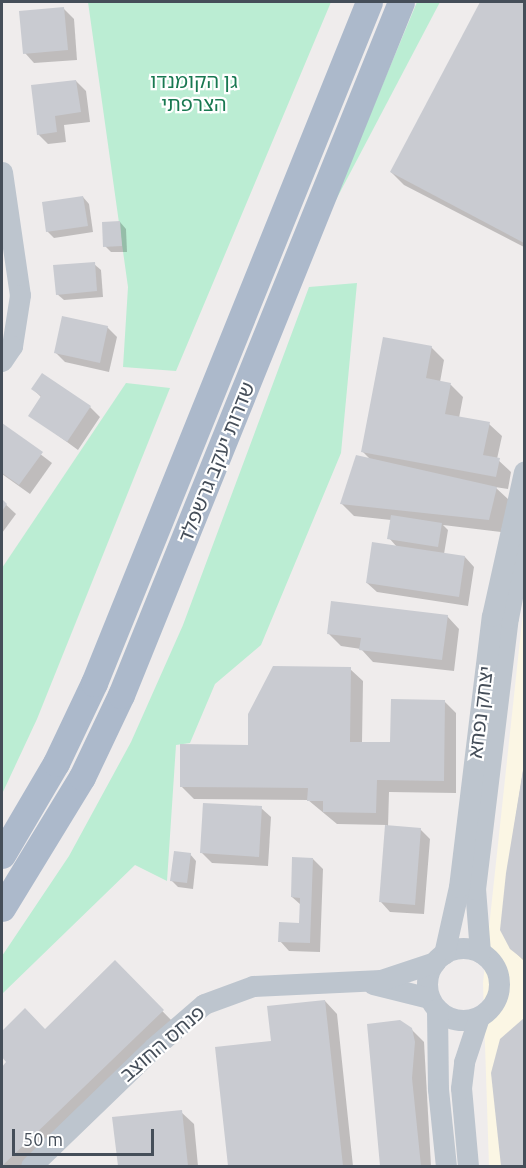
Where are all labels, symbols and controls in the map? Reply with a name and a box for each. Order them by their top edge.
park label: גן הקומנדו הצרפתי [150,69,238,116]
street label: שדרות יעקב גרשפלד [173,378,259,546]
street label: יצחק נפחא [462,664,498,760]
street label: פנחס החוצב [115,1000,209,1086]
scale bar [15,1117,158,1155]
text: 50 m [23,1129,63,1149]

